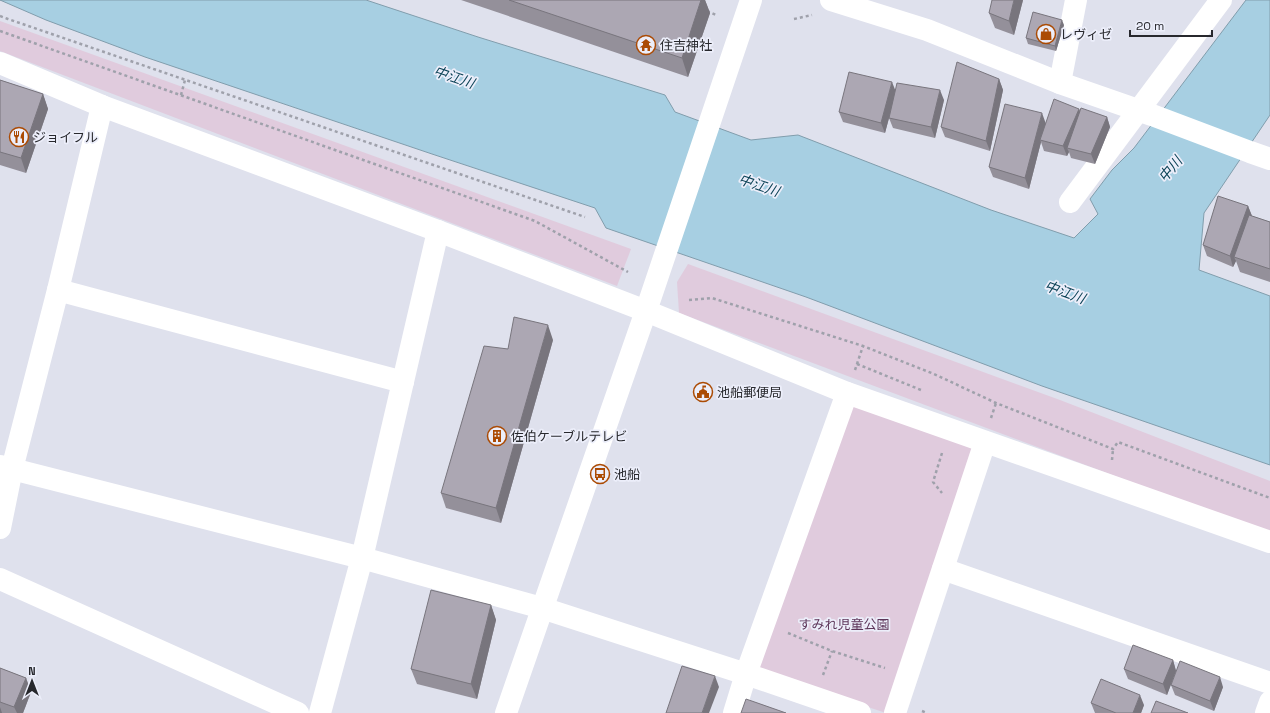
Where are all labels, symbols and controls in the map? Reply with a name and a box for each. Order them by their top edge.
scale bar [1130,12,1212,38]
text: 20 m [1136,18,1164,34]
shop icon: レヴィゼ [1035,23,1057,45]
place label: レヴィゼ [1060,26,1112,43]
temple icon: 住吉神社 [635,34,657,56]
place label: 住吉神社 [660,37,712,54]
water label: 中江川 [431,62,479,93]
restaurant icon: ジョイフル [8,126,30,148]
place label: ジョイフル [33,129,98,146]
water label: 中川 [1154,151,1187,186]
water label: 中江川 [736,170,784,201]
water label: 中江川 [1042,276,1090,308]
public building icon: 池船郵便局 [692,381,714,403]
place label: 池船郵便局 [717,384,782,401]
building icon: 佐伯ケーブルテレビ [486,425,508,447]
place label: 佐伯ケーブルテレビ [511,428,627,445]
bus stop icon: 池船 [589,463,611,485]
place label: 池船 [614,466,640,483]
park label: すみれ児童公園 [798,616,890,633]
north arrow [12,661,52,701]
text: N [28,664,36,678]

